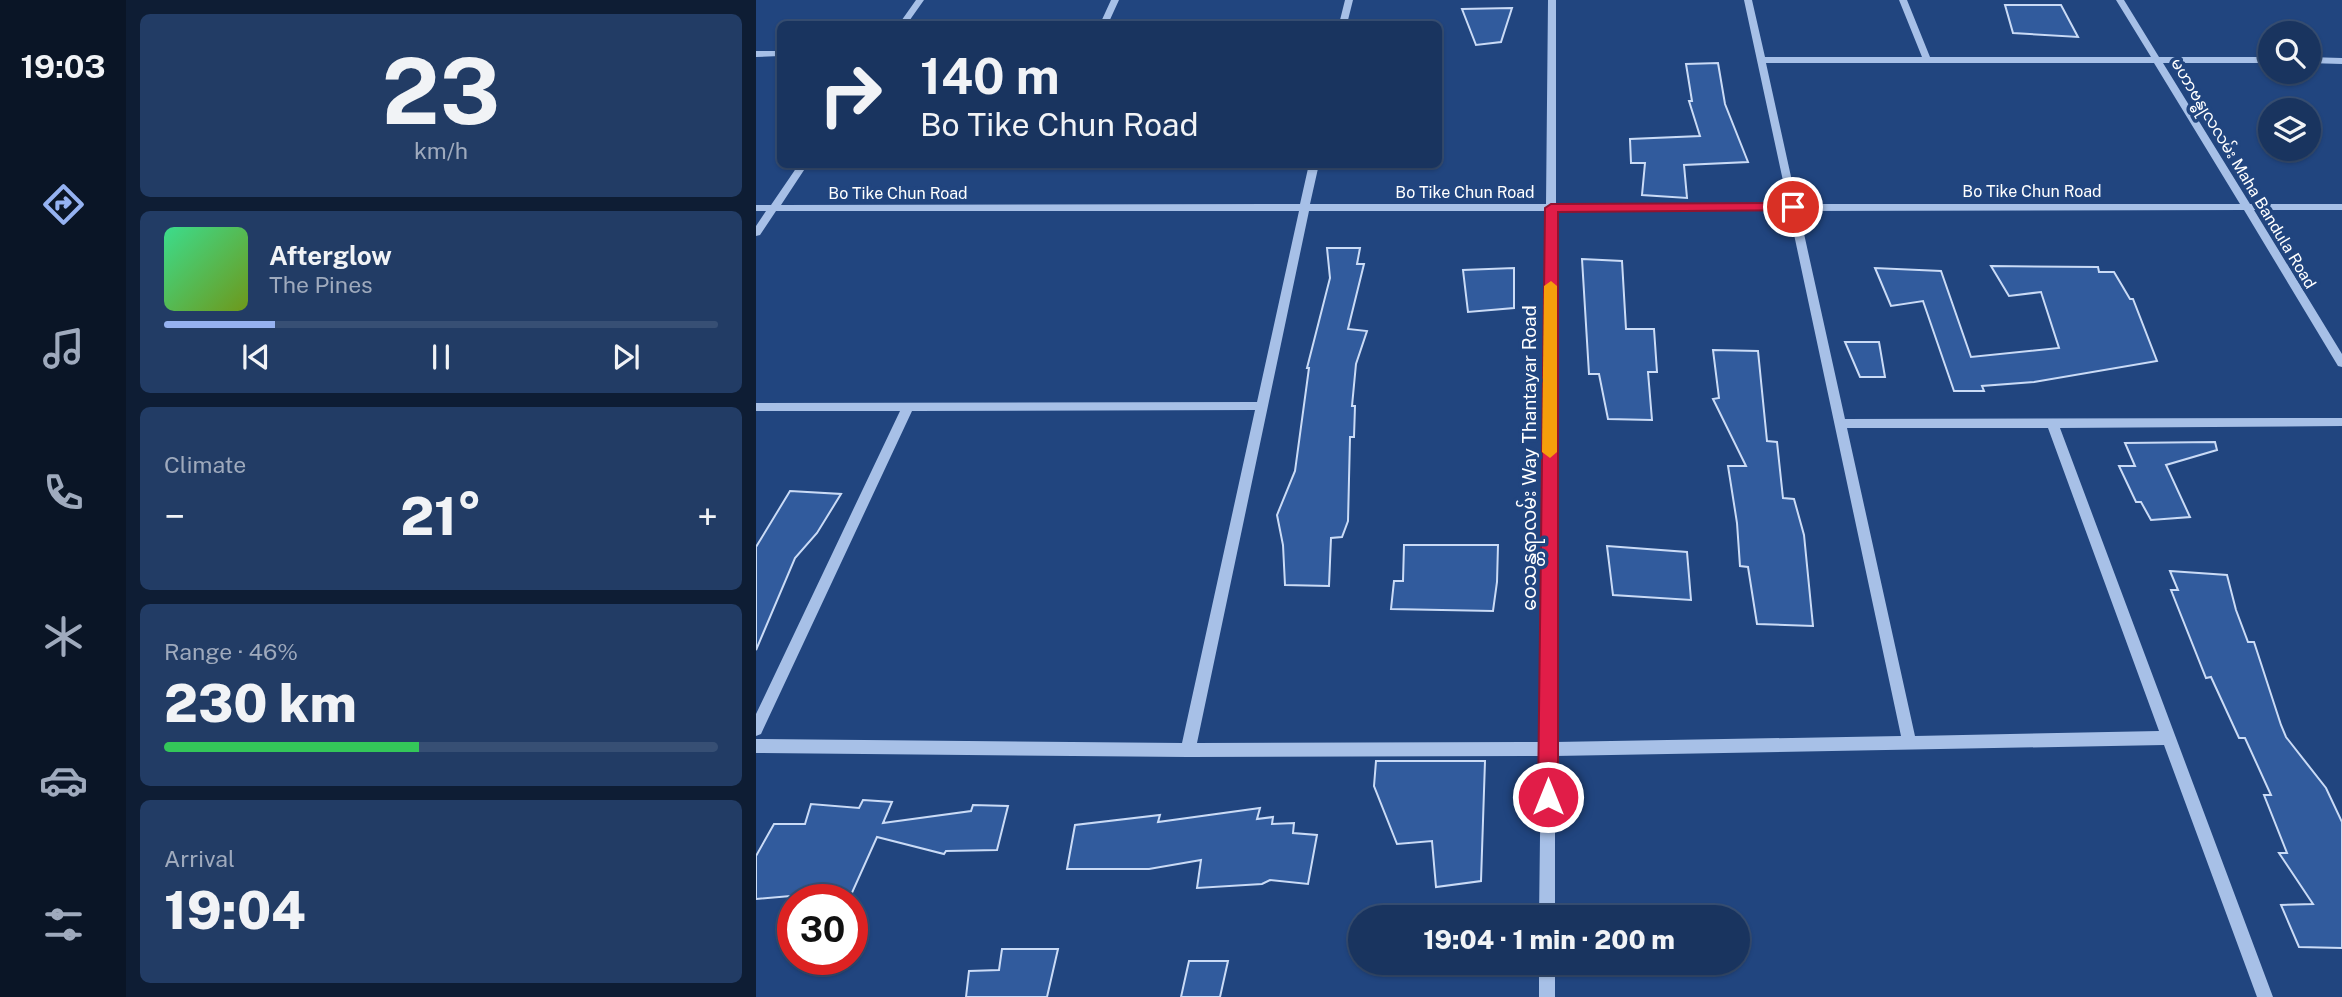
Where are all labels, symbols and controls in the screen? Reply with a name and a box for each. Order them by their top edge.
map controls [2258,21,2321,161]
button: search [2258,21,2321,84]
text: 23 [382,38,500,144]
text: 140 m [920,47,1060,105]
text: 19:03 [20,48,106,85]
icon: right [805,49,896,140]
street label: မဟာဗန္ဓုလလမ်း Maha Bandula Road [2163,54,2322,294]
button: layers [2258,98,2321,161]
text: Bo Tike Chun Road [920,106,1199,143]
text: km/h [414,137,468,164]
pin [1763,177,1823,237]
icon: directions [39,180,88,229]
street label: Bo Tike Chun Road [1962,182,2102,201]
street label: Bo Tike Chun Road [1395,183,1535,202]
street label: Bo Tike Chun Road [828,184,968,203]
icon: arrive [1774,188,1812,226]
text: Afterglow [269,240,392,271]
text: The Pines [269,271,373,298]
street label: ဝေသန္တရာလမ်း Way Thantayar Road [1515,305,1545,611]
icon: music [39,324,88,373]
icon: previous [237,338,275,376]
icon: pause [422,338,460,376]
icon: next [607,338,645,376]
text: Climate [164,451,246,478]
icon: phone [39,468,88,517]
text: 21° [400,486,482,547]
text: − [164,494,185,539]
text: + [697,494,718,539]
icon: climate [39,612,88,661]
text: Range · 46% [164,638,298,665]
text: 230 km [164,673,357,734]
icon: car [39,756,88,805]
position arrow [1511,760,1585,834]
text: Arrival [164,845,235,872]
text: 19:04 [164,880,306,941]
speed limit sign: 30 [777,884,868,975]
icon: filters [39,900,88,949]
text: 19:04 · 1 min · 200 m [1423,924,1675,955]

